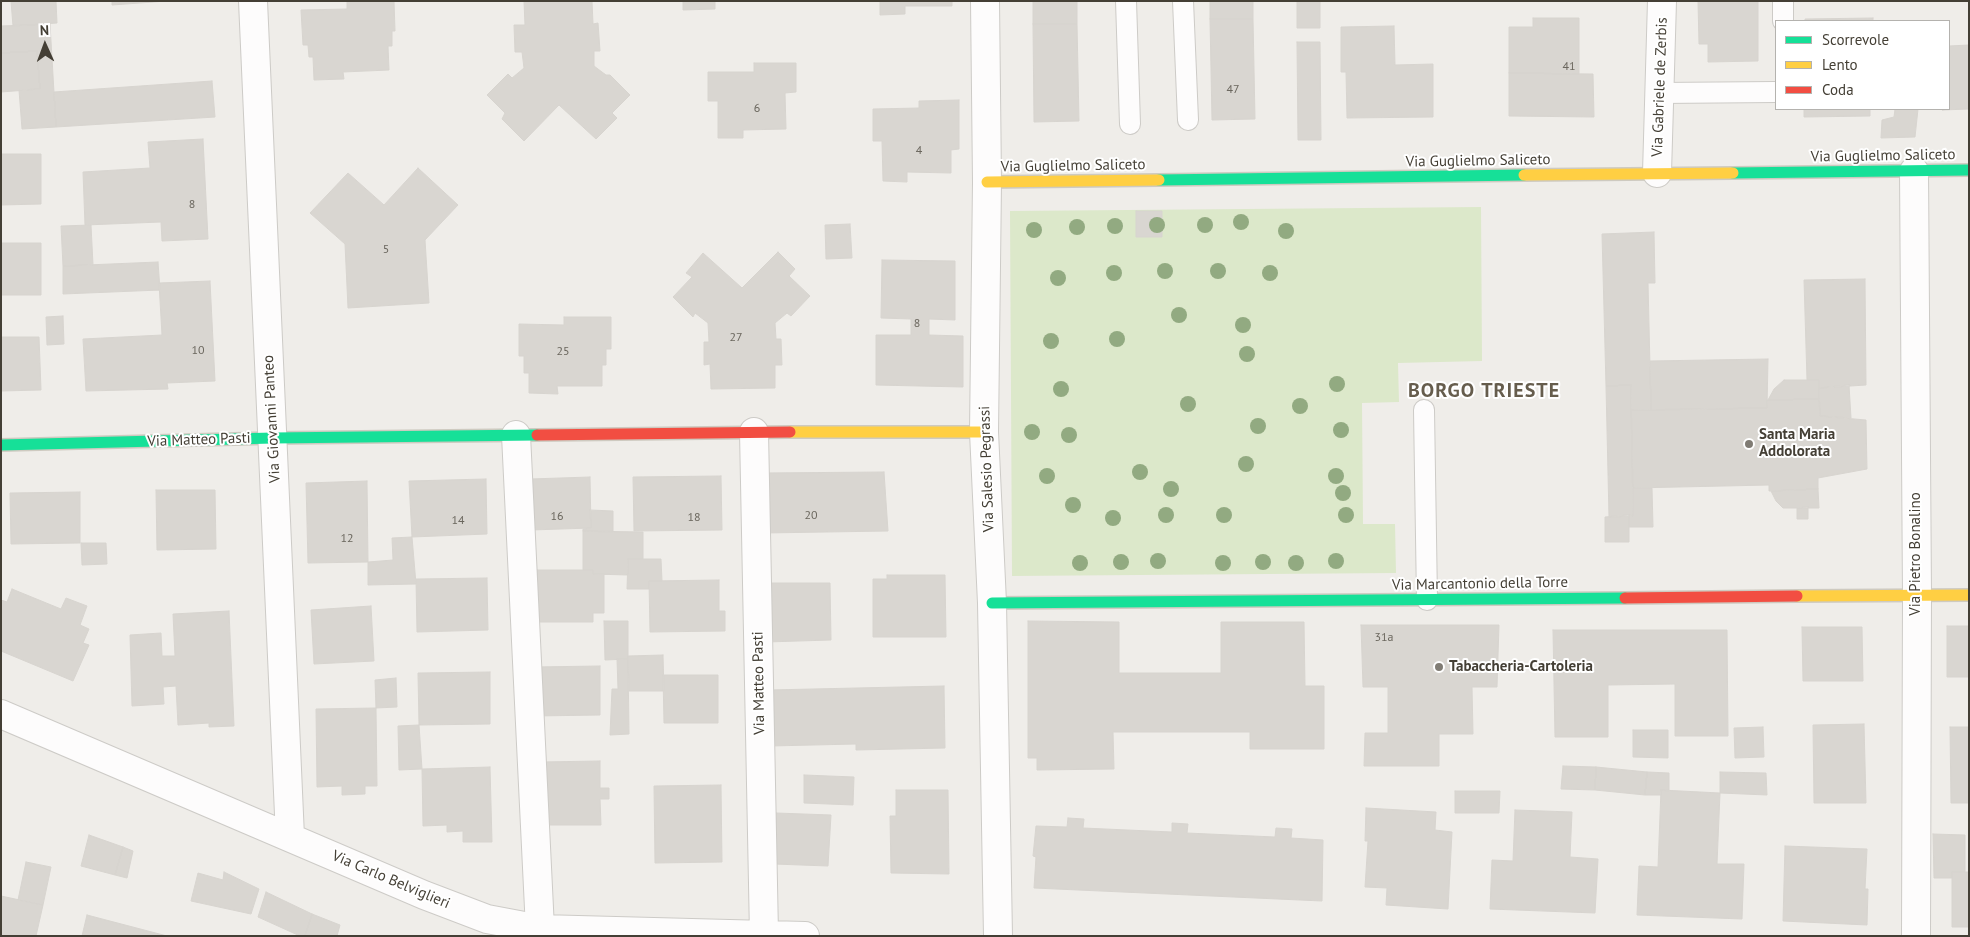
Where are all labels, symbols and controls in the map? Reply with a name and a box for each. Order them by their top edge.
street label: Via Gabriele de Zerbis [1649,17,1671,157]
north arrow [20,20,70,70]
legend [1775,20,1950,110]
text: N [40,21,49,39]
text: Scorrevole [1822,30,1889,49]
text: Lento [1822,55,1858,74]
house number: 41 [1562,60,1576,74]
text: Coda [1822,80,1854,99]
house number: 47 [1226,83,1240,97]
house number: 6 [754,102,760,116]
house number: 4 [916,144,922,158]
street label: Via Guglielmo Saliceto [1810,146,1956,166]
street label: Via Guglielmo Saliceto [1405,151,1551,171]
street label: Via Guglielmo Saliceto [1000,156,1146,176]
house number: 8 [189,198,195,212]
house number: 5 [383,243,389,257]
house number: 8 [914,317,920,331]
house number: 27 [729,331,743,345]
house number: 10 [191,344,205,358]
house number: 25 [556,345,570,359]
street label: Via Giovanni Panteo [260,355,284,483]
district label: BORGO TRIESTE [1406,379,1562,403]
street label: Via Salesio Pegrassi [976,406,998,532]
place label: Santa Maria Addolorata [1759,426,1835,461]
street label: Via Matteo Pasti [147,429,251,451]
marker: Santa Maria Addolorata [1743,438,1755,450]
street label: Via Pietro Bonalino [1907,492,1925,616]
house number: 20 [804,509,818,523]
house number: 16 [550,510,564,524]
house number: 18 [687,511,701,525]
house number: 14 [451,514,465,528]
house number: 12 [340,532,354,546]
street label: Via Marcantonio della Torre [1392,573,1568,595]
street label: Via Matteo Pasti [749,631,769,735]
house number: 31a [1374,631,1394,645]
place label: Tabaccheria-Cartoleria [1449,658,1593,676]
marker: Tabaccheria-Cartoleria [1433,661,1445,673]
street label: Via Carlo Belviglieri [329,847,453,913]

